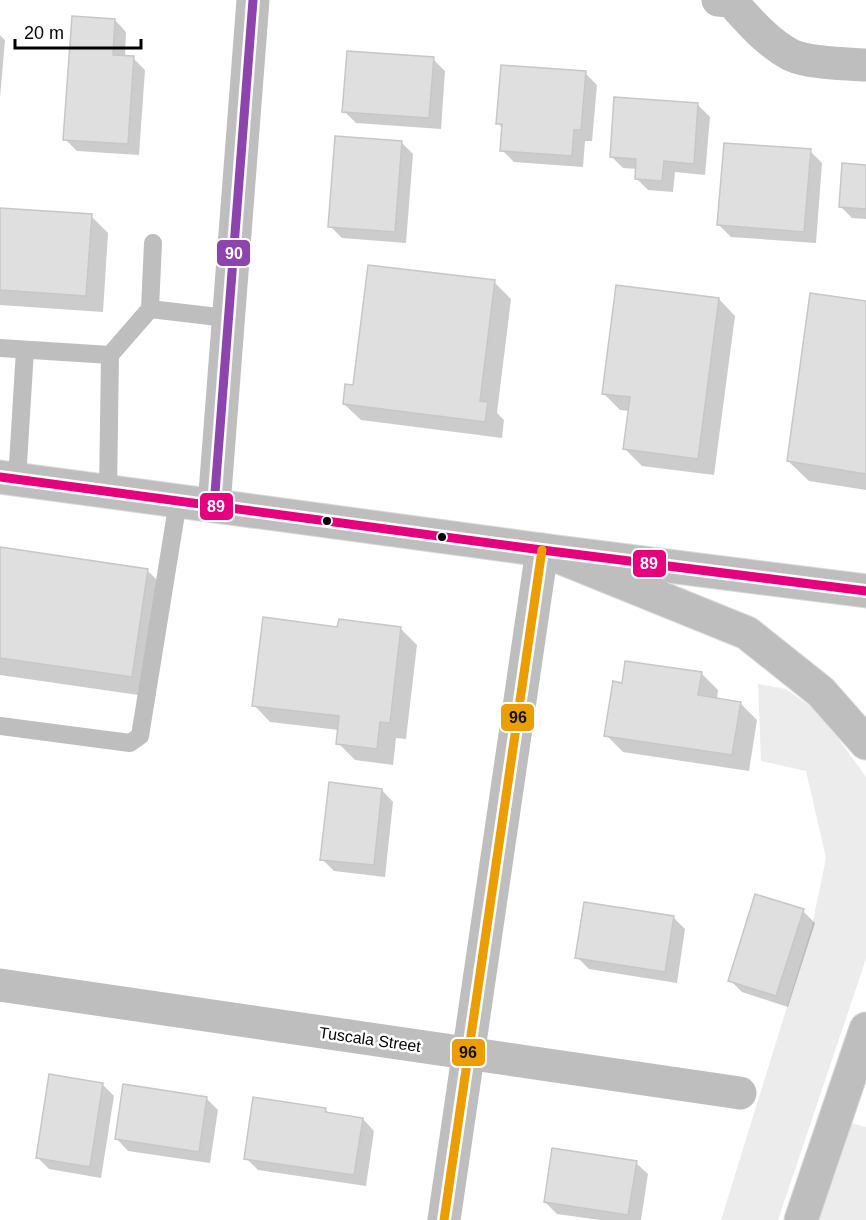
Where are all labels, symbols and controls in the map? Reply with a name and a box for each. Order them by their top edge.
scale bar [15,12,141,50]
text: 20 m [24,23,64,43]
line badge: 90 [216,239,251,267]
text: 90 [225,245,243,262]
line badge: 89 [199,492,234,521]
text: 89 [207,498,225,515]
unlabelled marker [321,515,333,527]
unlabelled marker [436,531,448,543]
line badge: 89 [632,549,667,578]
text: 89 [640,555,658,572]
line badge: 96 [500,703,535,732]
text: 96 [509,709,527,726]
street label: Tuscala Street [318,1024,422,1055]
line badge: 96 [451,1038,486,1067]
text: 96 [459,1044,477,1061]

